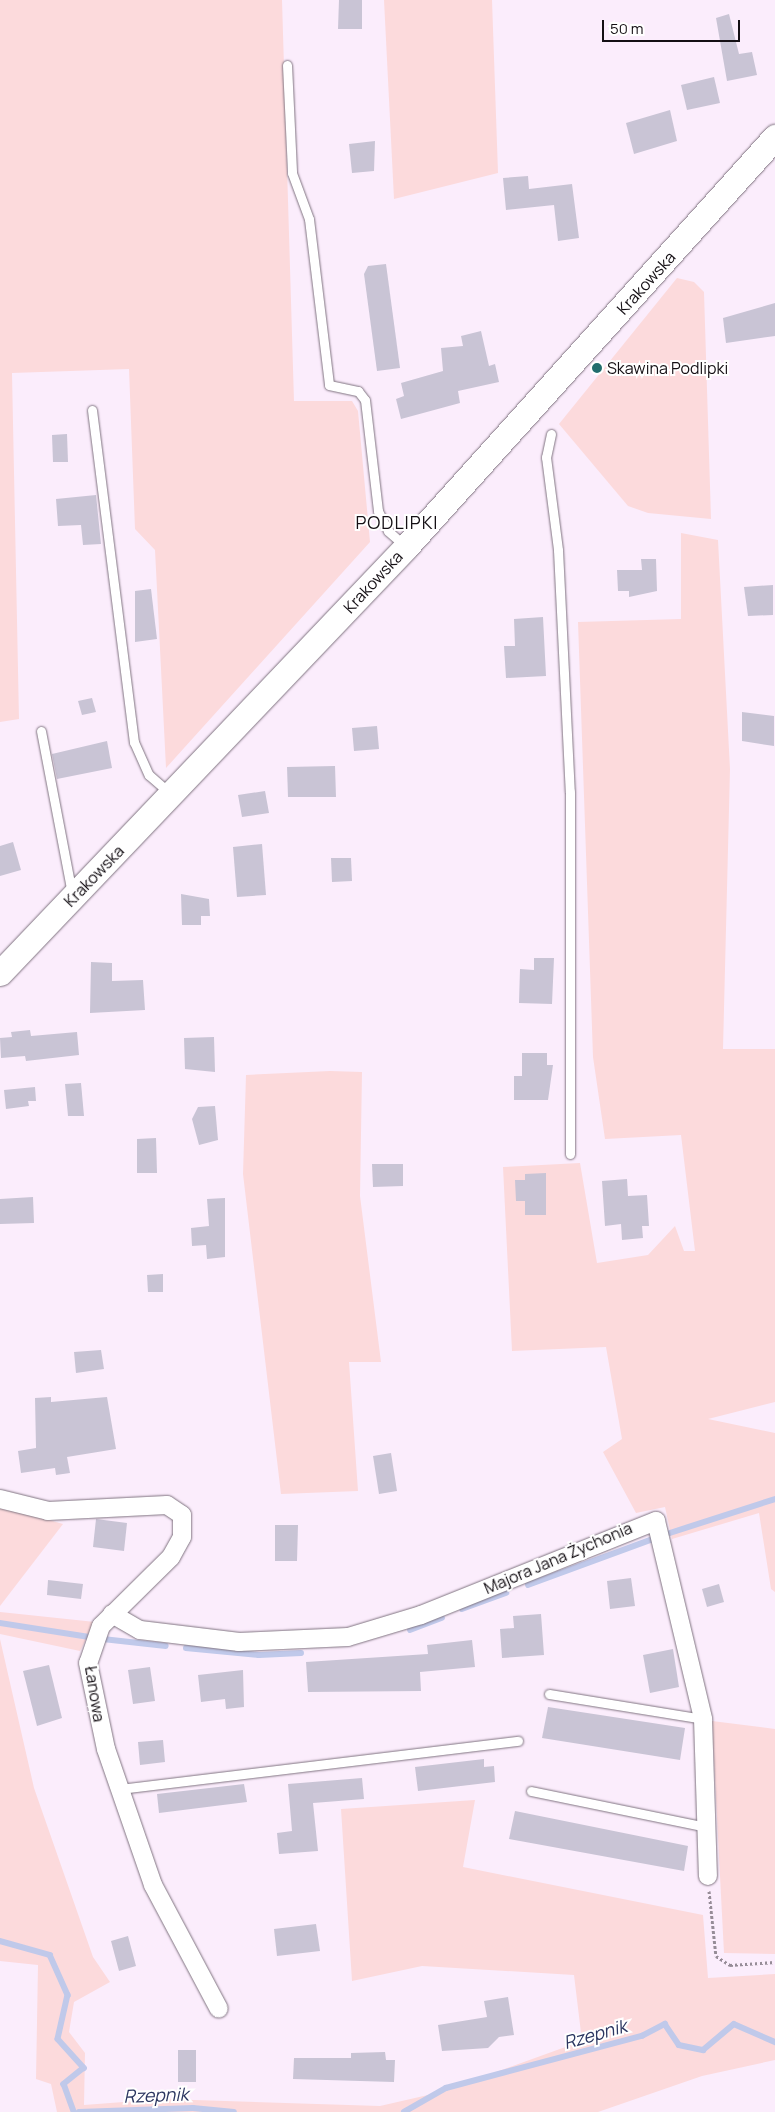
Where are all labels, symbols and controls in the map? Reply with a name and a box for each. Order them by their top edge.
scale bar [605,10,742,42]
text: 50 m [610,18,644,39]
street label: Krakowska [613,248,679,318]
place label: Skawina Podlipki [607,358,728,378]
marker: Skawina Podlipki [591,362,603,374]
district label: PODLIPKI [354,511,440,533]
street label: Krakowska [339,547,407,617]
street label: Krakowska [60,841,128,911]
street label: Majora Jana Żychonia [481,1518,635,1598]
street label: Łanowa [81,1665,109,1723]
water label: Rzepnik [561,2015,629,2053]
water label: Rzepnik [123,2083,189,2107]

